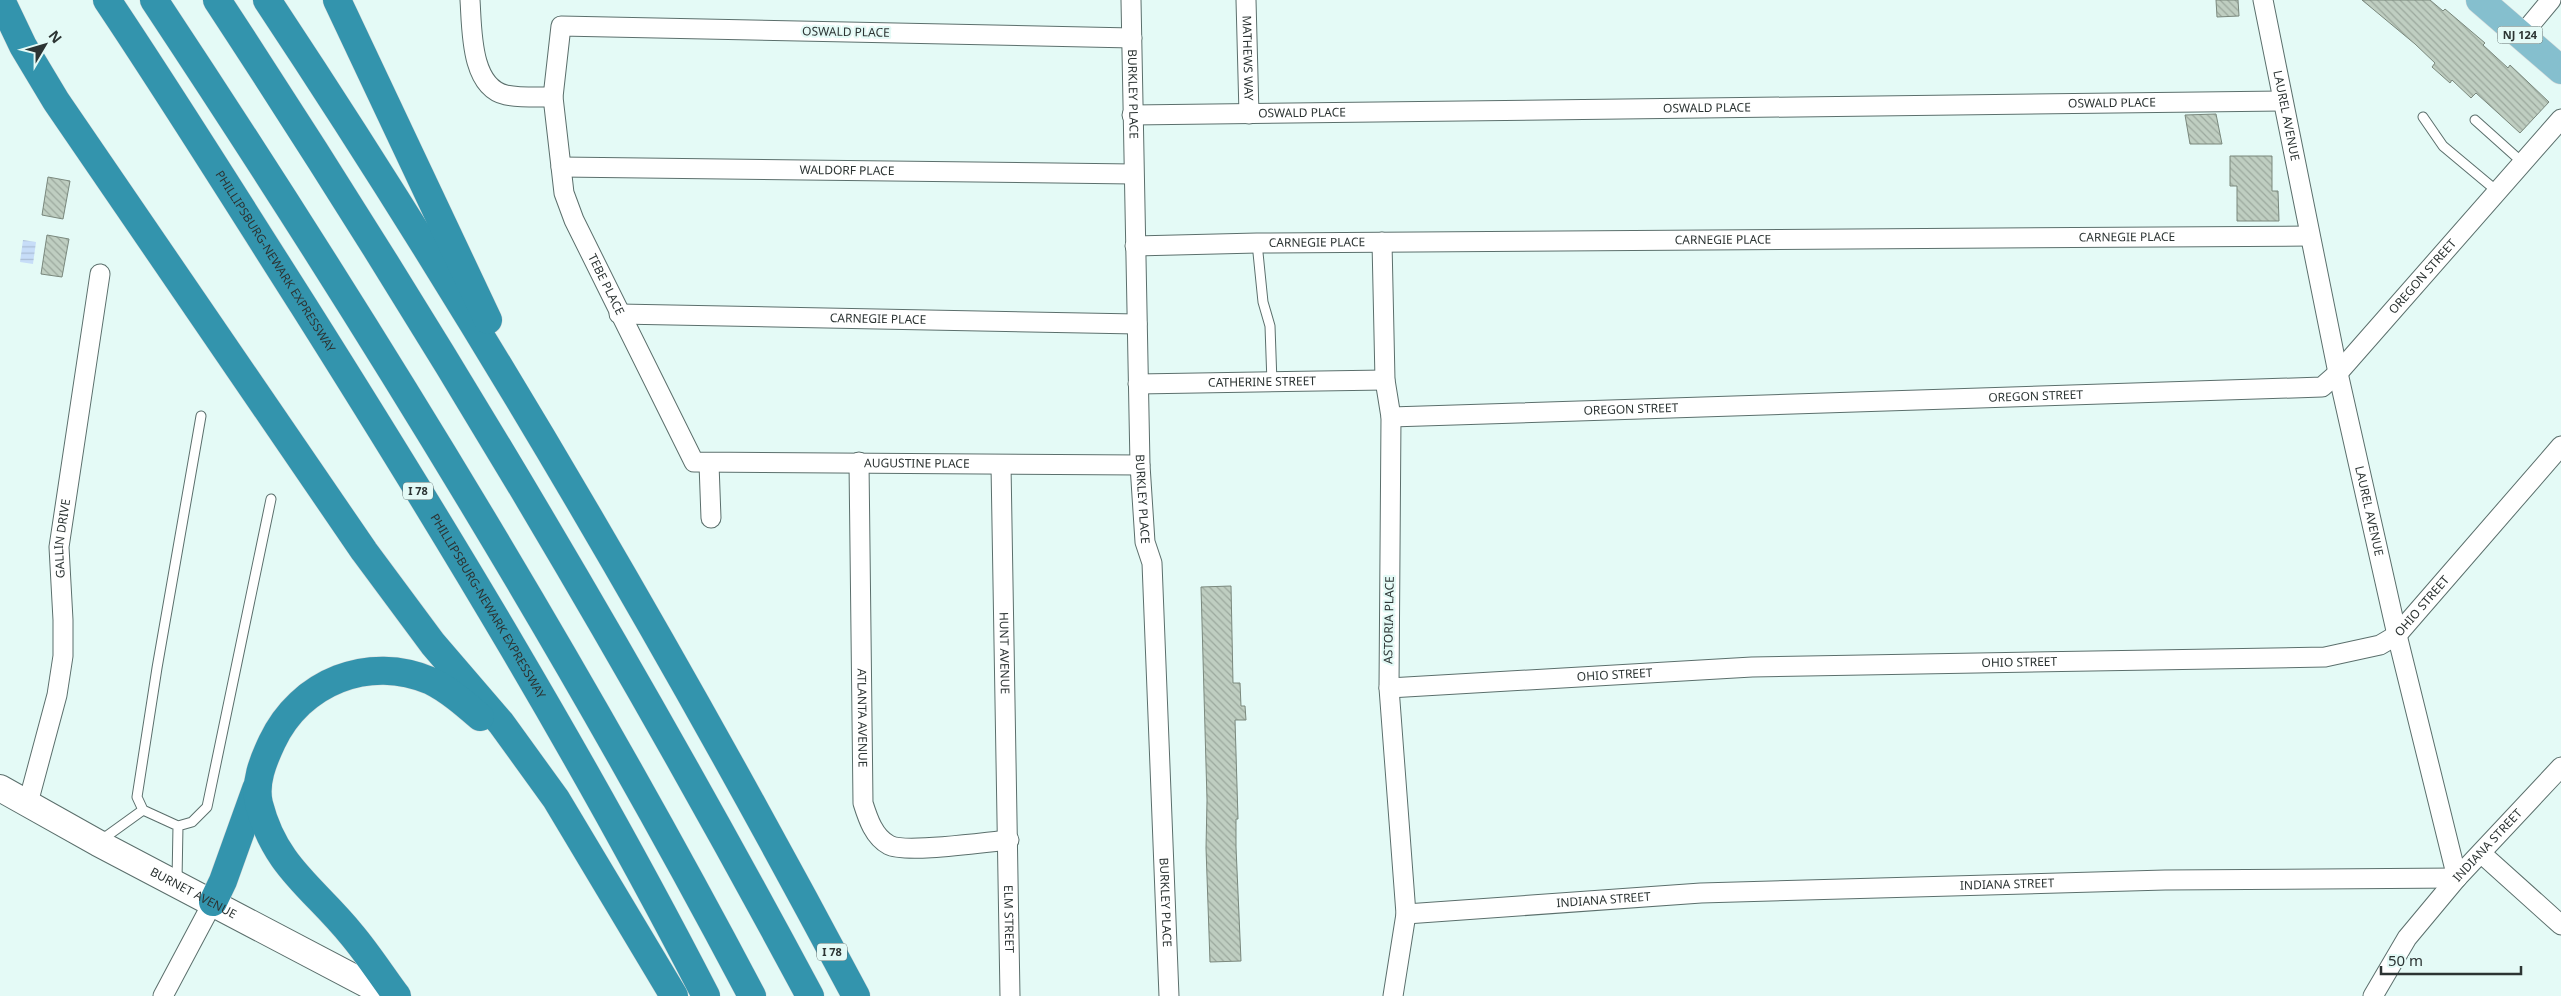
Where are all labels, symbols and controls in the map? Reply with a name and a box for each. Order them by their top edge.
street label: MATHEWS WAY [1238,15,1258,101]
north arrow [20,20,70,70]
street label: OSWALD PLACE [802,22,890,41]
text: N [45,26,67,47]
road number: NJ 124 [2498,26,2542,44]
street label: BURKLEY PLACE [1124,49,1143,139]
street label: LAUREL AVENUE [2269,69,2304,162]
street label: OSWALD PLACE [2068,94,2156,112]
street label: OSWALD PLACE [1663,98,1751,117]
street label: OSWALD PLACE [1258,103,1346,121]
street label: WALDORF PLACE [799,161,895,179]
street label: PHILLIPSBURG-NEWARK EXPRESSWAY [212,167,340,356]
street label: CARNEGIE PLACE [2079,228,2175,246]
street label: CARNEGIE PLACE [1675,231,1771,248]
street label: CARNEGIE PLACE [1269,233,1365,251]
street label: OREGON STREET [2385,235,2460,317]
street label: TEBE PLACE [584,251,629,318]
street label: CARNEGIE PLACE [830,309,926,328]
street label: CATHERINE STREET [1208,372,1316,391]
street label: OREGON STREET [1988,386,2084,406]
street label: OREGON STREET [1583,399,1679,419]
street label: AUGUSTINE PLACE [864,454,970,472]
street label: BURKLEY PLACE [1132,454,1154,544]
street label: LAUREL AVENUE [2351,464,2388,558]
road number: I 78 [403,482,433,500]
street label: GALLIN DRIVE [50,498,74,579]
street label: PHILLIPSBURG-NEWARK EXPRESSWAY [427,510,550,702]
street label: OHIO STREET [2390,571,2453,640]
street label: ASTORIA PLACE [1379,576,1398,664]
street label: HUNT AVENUE [995,612,1014,694]
street label: OHIO STREET [1981,653,2058,671]
street label: OHIO STREET [1576,664,1653,685]
street label: ATLANTA AVENUE [853,668,872,768]
street label: INDIANA STREET [2448,805,2526,885]
street label: BURKLEY PLACE [1156,857,1176,947]
street label: BURNET AVENUE [147,863,240,922]
street label: INDIANA STREET [1960,874,2055,894]
street label: ELM STREET [1000,885,1018,953]
street label: INDIANA STREET [1556,888,1651,911]
road number: I 78 [817,944,847,960]
scale bar [2381,944,2521,976]
text: 50 m [2388,950,2423,970]

